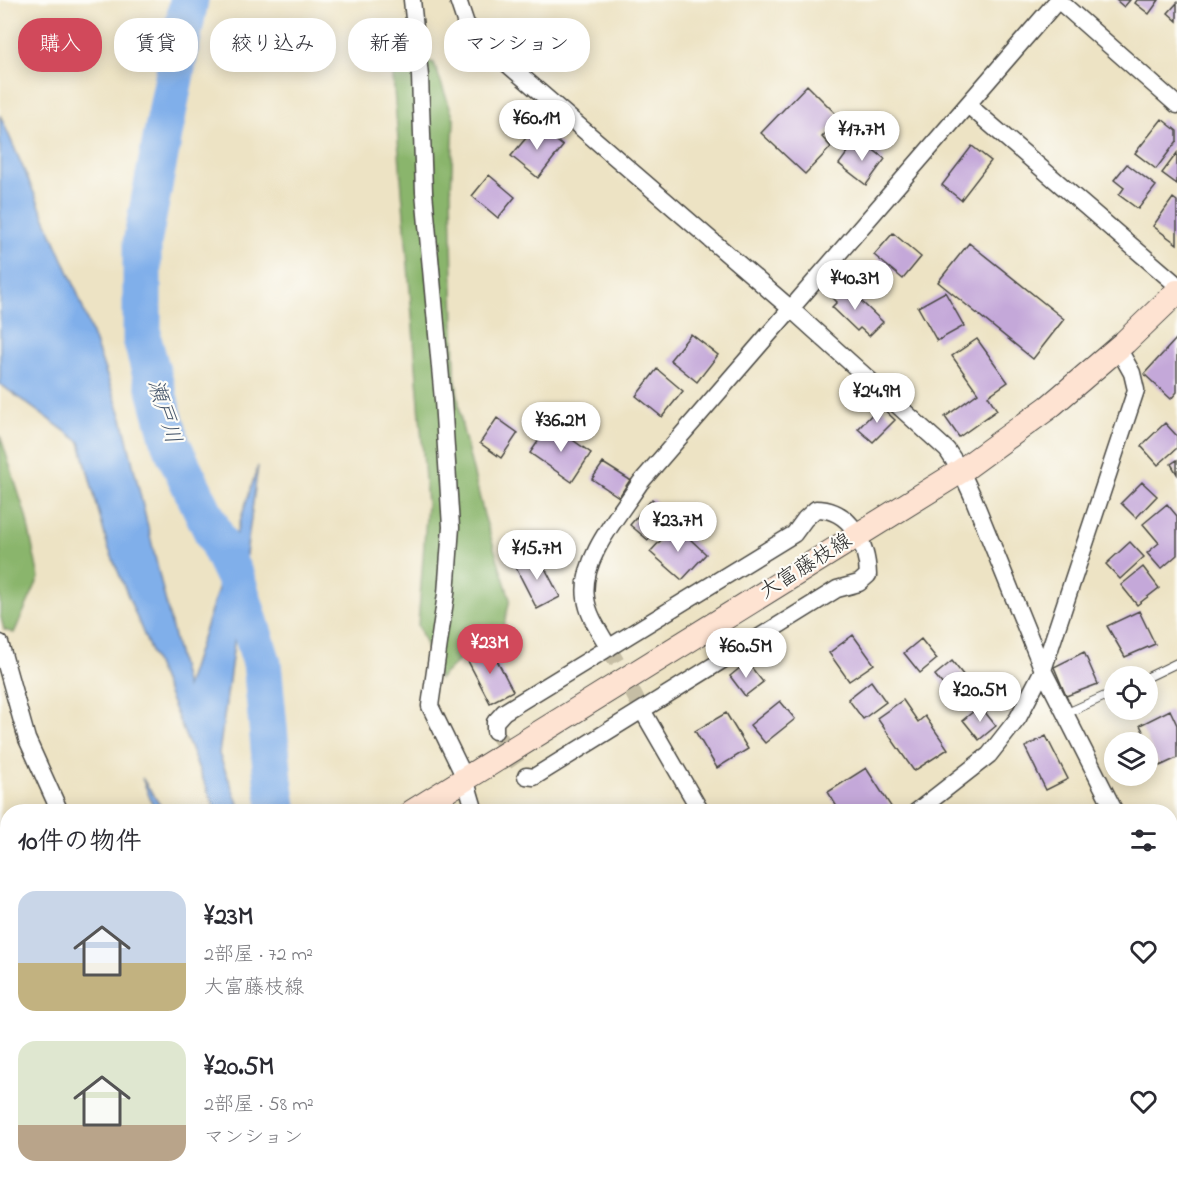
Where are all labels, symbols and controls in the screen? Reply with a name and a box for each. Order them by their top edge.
chip: 購入 [18,18,102,72]
chip: 賃貸 [114,18,198,72]
chip: 絞り込み [210,18,336,72]
chip: 新着 [348,18,432,72]
chip: マンション [444,18,590,72]
pin: ¥60.1M [488,100,586,151]
text: ¥60.1M [513,105,561,134]
pin: ¥17.7M [813,111,911,162]
text: ¥17.7M [839,116,885,145]
pin: ¥40.3M [806,260,904,311]
text: ¥40.3M [830,265,880,294]
pin: ¥24.9M [828,373,926,424]
water label: 瀬戸川 [138,376,188,448]
text: ¥24.9M [853,378,901,407]
pin: ¥36.2M [512,402,610,453]
text: ¥36.2M [535,407,587,436]
pin: ¥23.7M [629,502,727,553]
text: ¥23.7M [653,507,703,536]
street label: 大富藤枝線 [754,526,858,608]
pin: ¥15.7M [488,530,586,581]
text: ¥15.7M [512,535,562,564]
pin: ¥23M [454,624,526,675]
pin: ¥60.5M [697,628,795,679]
text: ¥23M [471,629,509,658]
text: ¥60.5M [720,633,772,662]
map controls [1104,666,1158,786]
button: locate [1104,666,1158,720]
pin: ¥20.5M [931,672,1029,723]
text: ¥20.5M [953,677,1007,706]
button: layers [1104,732,1158,786]
text: 10件の物件 [18,824,142,862]
icon: filters [1127,824,1160,857]
text: ¥23M [204,899,254,937]
icon: home [66,915,138,987]
icon: heart [1127,935,1160,968]
text: 2部屋 · 72 m² [204,941,313,970]
text: 大富藤枝線 [204,974,304,1003]
text: ¥20.5M [204,1049,274,1087]
icon: home [66,1065,138,1137]
icon: heart [1127,1085,1160,1118]
text: 2部屋 · 58 m² [204,1091,314,1120]
text: マンション [204,1124,303,1153]

